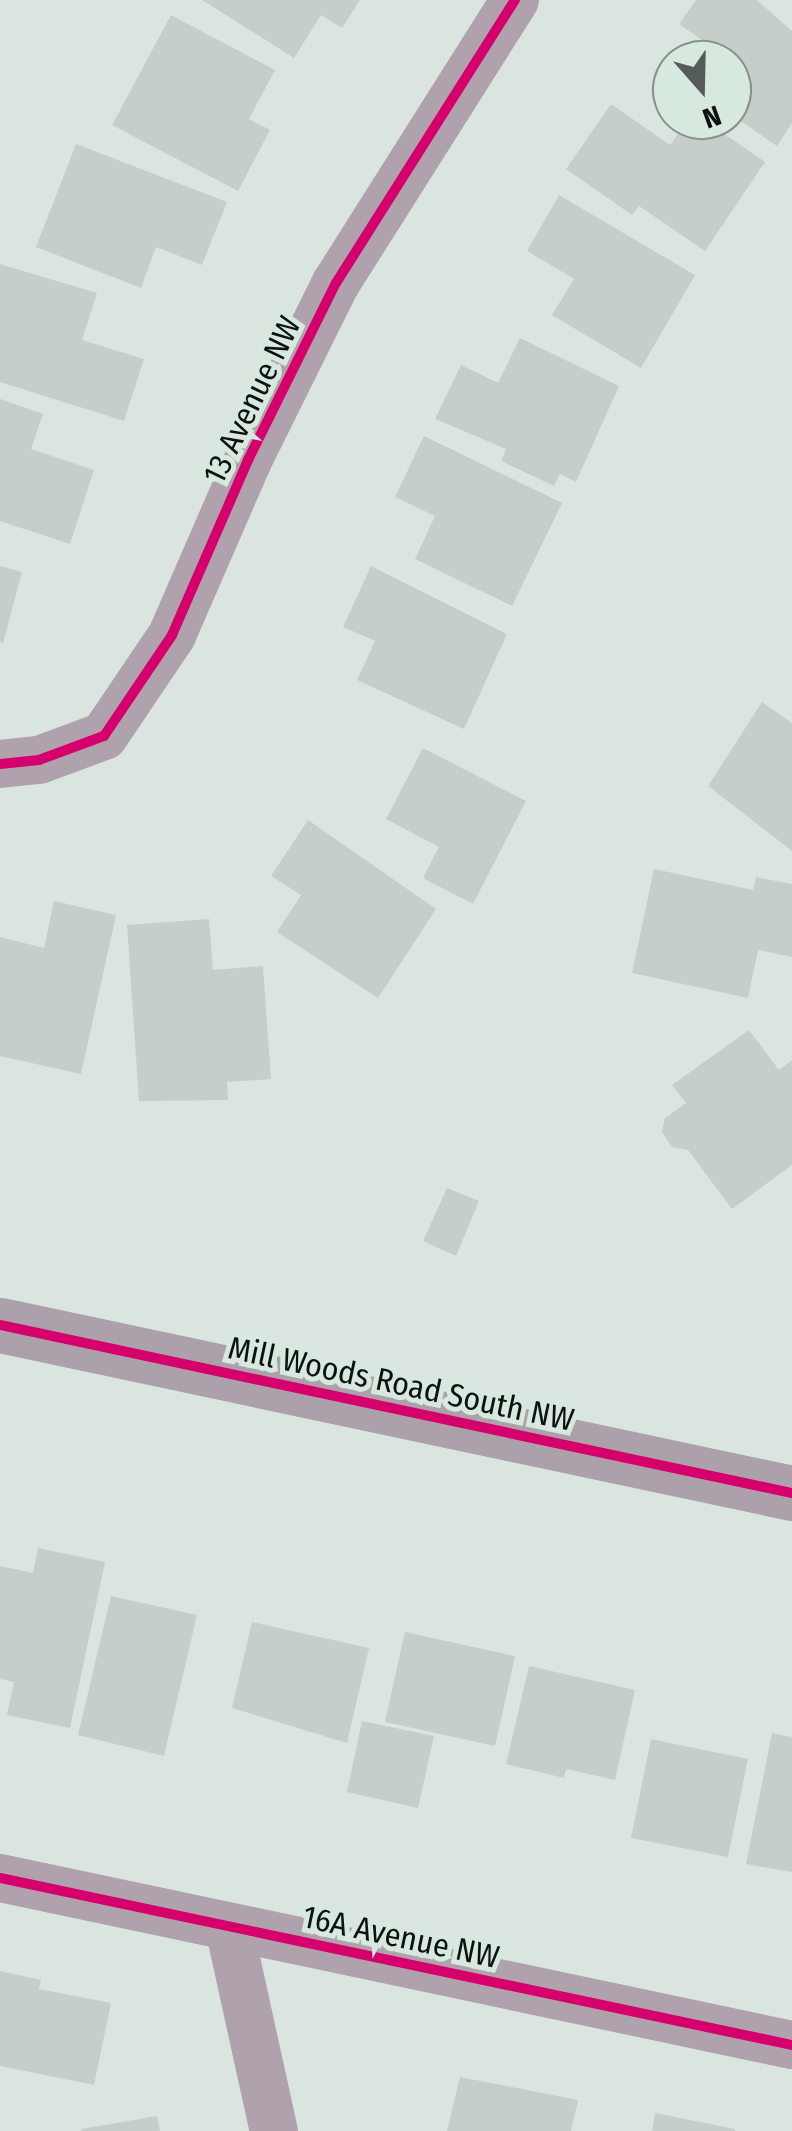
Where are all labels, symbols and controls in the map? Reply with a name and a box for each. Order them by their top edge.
north arrow [652,40,752,140]
text: N [698,98,725,135]
street label: 13 Avenue NW [195,310,309,490]
street label: Mill Woods Road South NW [225,1329,577,1439]
street label: 16A Avenue NW [299,1897,503,1977]

